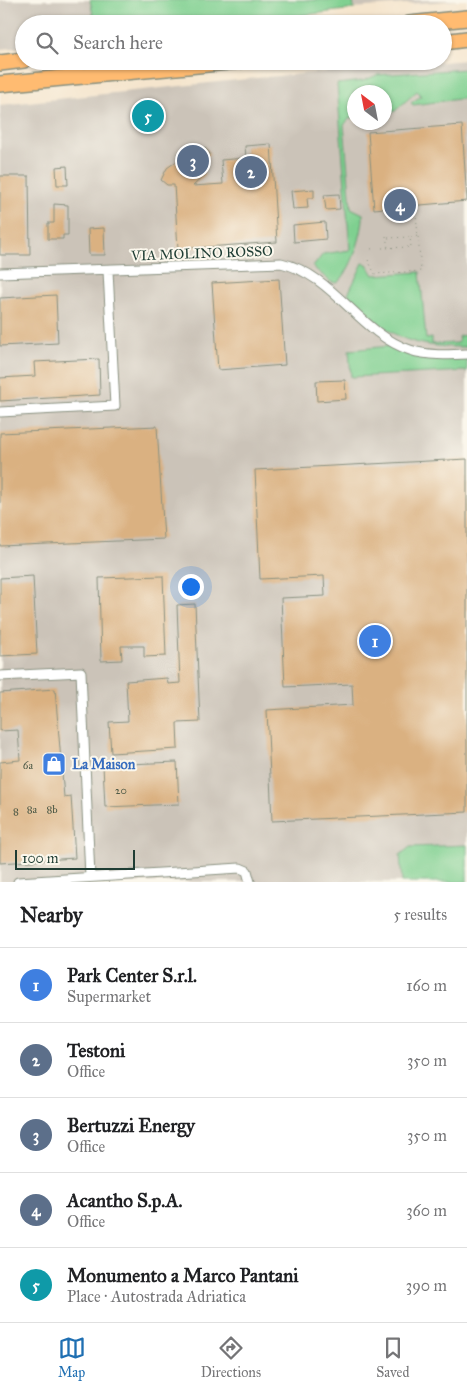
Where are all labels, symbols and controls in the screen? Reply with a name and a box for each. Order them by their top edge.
search box [15,15,452,70]
icon: search [33,29,61,57]
text: Search here [73,31,163,54]
north arrow [347,85,392,130]
pin: 5 [132,97,164,135]
pin: 3 [177,142,209,180]
pin: 2 [235,153,267,191]
pin: 4 [384,186,416,224]
street label: VIA MOLINO ROSSO [130,243,273,265]
your location [178,574,204,600]
pin: 1 [359,622,391,660]
shop icon: La Maison [41,751,67,777]
place label: La Maison [72,756,136,773]
house number: 6a [23,759,33,772]
house number: 20 [115,784,127,797]
house number: 8a [27,803,38,816]
house number: 8b [46,803,58,816]
house number: 8 [13,805,19,818]
scale bar [15,847,135,870]
text: 100 m [22,850,59,867]
text: Nearby [20,902,83,928]
text: 5 results [393,905,447,924]
text: Park Center S.r.l. [67,964,197,987]
text: 1 [33,976,39,995]
text: 160 m [406,976,447,995]
text: Supermarket [67,987,151,1006]
text: Testoni [67,1039,125,1062]
text: 2 [32,1051,40,1070]
text: 350 m [407,1051,447,1070]
text: Office [67,1062,105,1081]
text: Bertuzzi Energy [67,1114,195,1137]
text: 3 [33,1126,39,1145]
text: 350 m [407,1126,447,1145]
text: Office [67,1137,105,1156]
text: Acantho S.p.A. [67,1189,182,1212]
text: 4 [32,1201,40,1220]
text: 360 m [406,1201,447,1220]
text: Office [67,1212,105,1231]
text: Monumento a Marco Pantani [67,1264,299,1287]
text: 5 [32,1276,40,1295]
text: 390 m [406,1276,447,1295]
text: Place · Autostrada Adriatica [67,1287,246,1306]
tab: Map [58,1334,86,1381]
tab: Directions [201,1334,261,1381]
tab: Saved [376,1334,409,1381]

